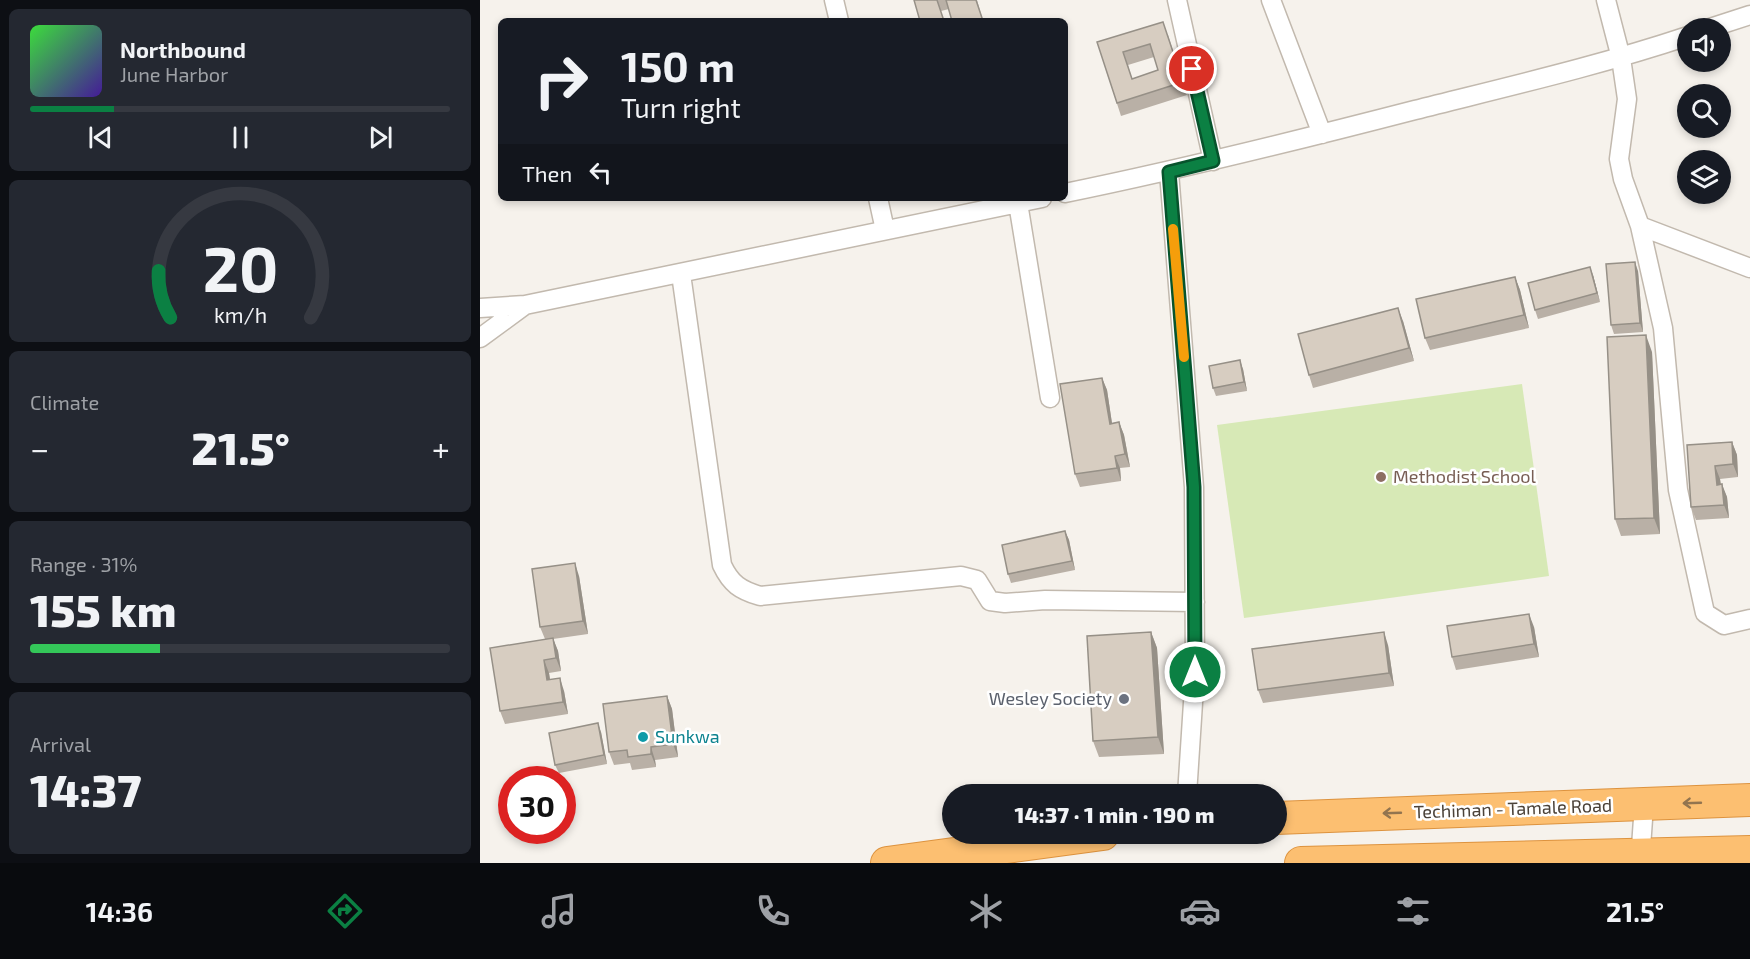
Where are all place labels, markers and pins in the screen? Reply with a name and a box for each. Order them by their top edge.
pin [1166,43,1217,94]
place label: Methodist School [1393,465,1537,487]
marker: Methodist School [1374,470,1388,484]
place label: Wesley Society [989,687,1112,709]
marker: Wesley Society [1117,692,1131,706]
place label: Sunkwa [655,725,720,747]
marker: Sunkwa [636,730,650,744]

